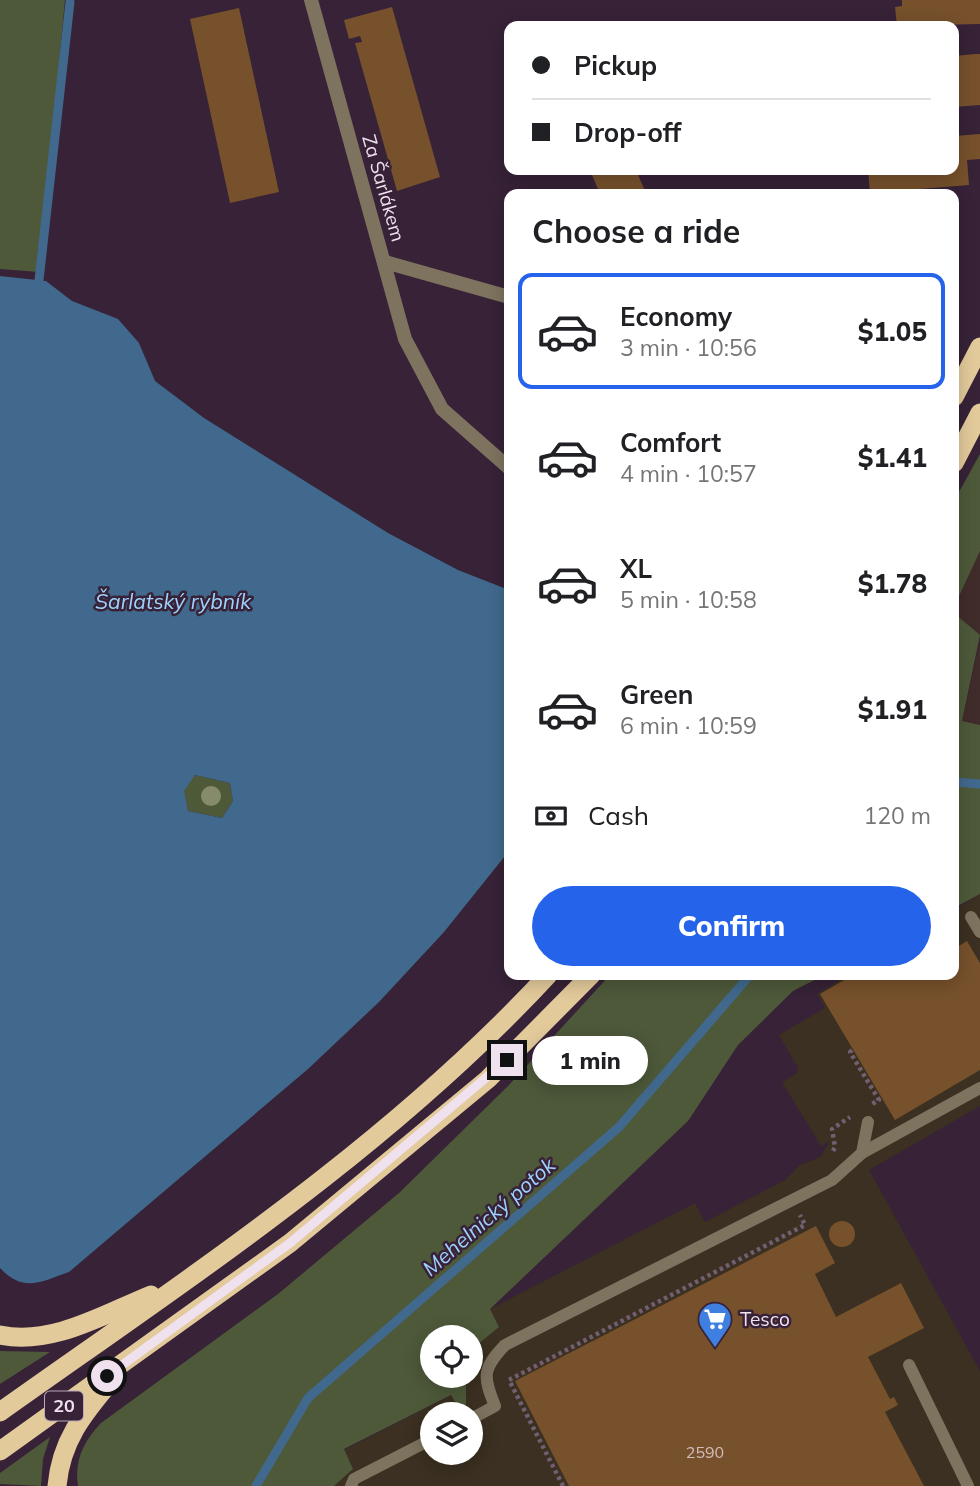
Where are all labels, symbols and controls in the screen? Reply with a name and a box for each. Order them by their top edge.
text: Pickup [574,49,657,82]
text: Drop-off [574,116,681,149]
street label: Za Šarlákem [357,132,411,244]
text: Choose a ride [532,211,740,251]
icon: car [536,300,599,363]
text: Economy [620,300,732,333]
text: $1.05 [858,315,927,348]
text: 3 min · 10:56 [620,333,757,362]
icon: car [536,426,599,489]
text: Comfort [620,426,721,459]
text: $1.41 [858,441,927,474]
text: 4 min · 10:57 [620,459,757,488]
icon: car [536,552,599,615]
text: XL [620,552,652,585]
text: $1.78 [858,567,927,600]
text: 5 min · 10:58 [620,585,757,614]
water label: Šarlatský rybník [95,588,252,614]
icon: car [536,678,599,741]
text: Green [620,678,693,711]
text: $1.91 [858,693,927,726]
text: 6 min · 10:59 [620,711,757,740]
icon: cash [532,797,570,835]
text: Cash [588,799,649,832]
text: 120 m [863,801,931,830]
button: Confirm [532,886,931,966]
callout: 1 min [532,1036,647,1084]
route end [491,1044,523,1076]
text: 1 min [559,1046,621,1075]
water label: Mehelnický potok [417,1151,561,1281]
supermarket icon: Tesco [696,1300,734,1349]
place label: Tesco [740,1307,790,1331]
map controls [420,1325,483,1465]
button: locate [420,1325,483,1388]
route start [91,1360,123,1392]
road number: 20 [45,1392,83,1420]
button: layers [420,1402,483,1465]
house number: 2590 [686,1442,724,1462]

